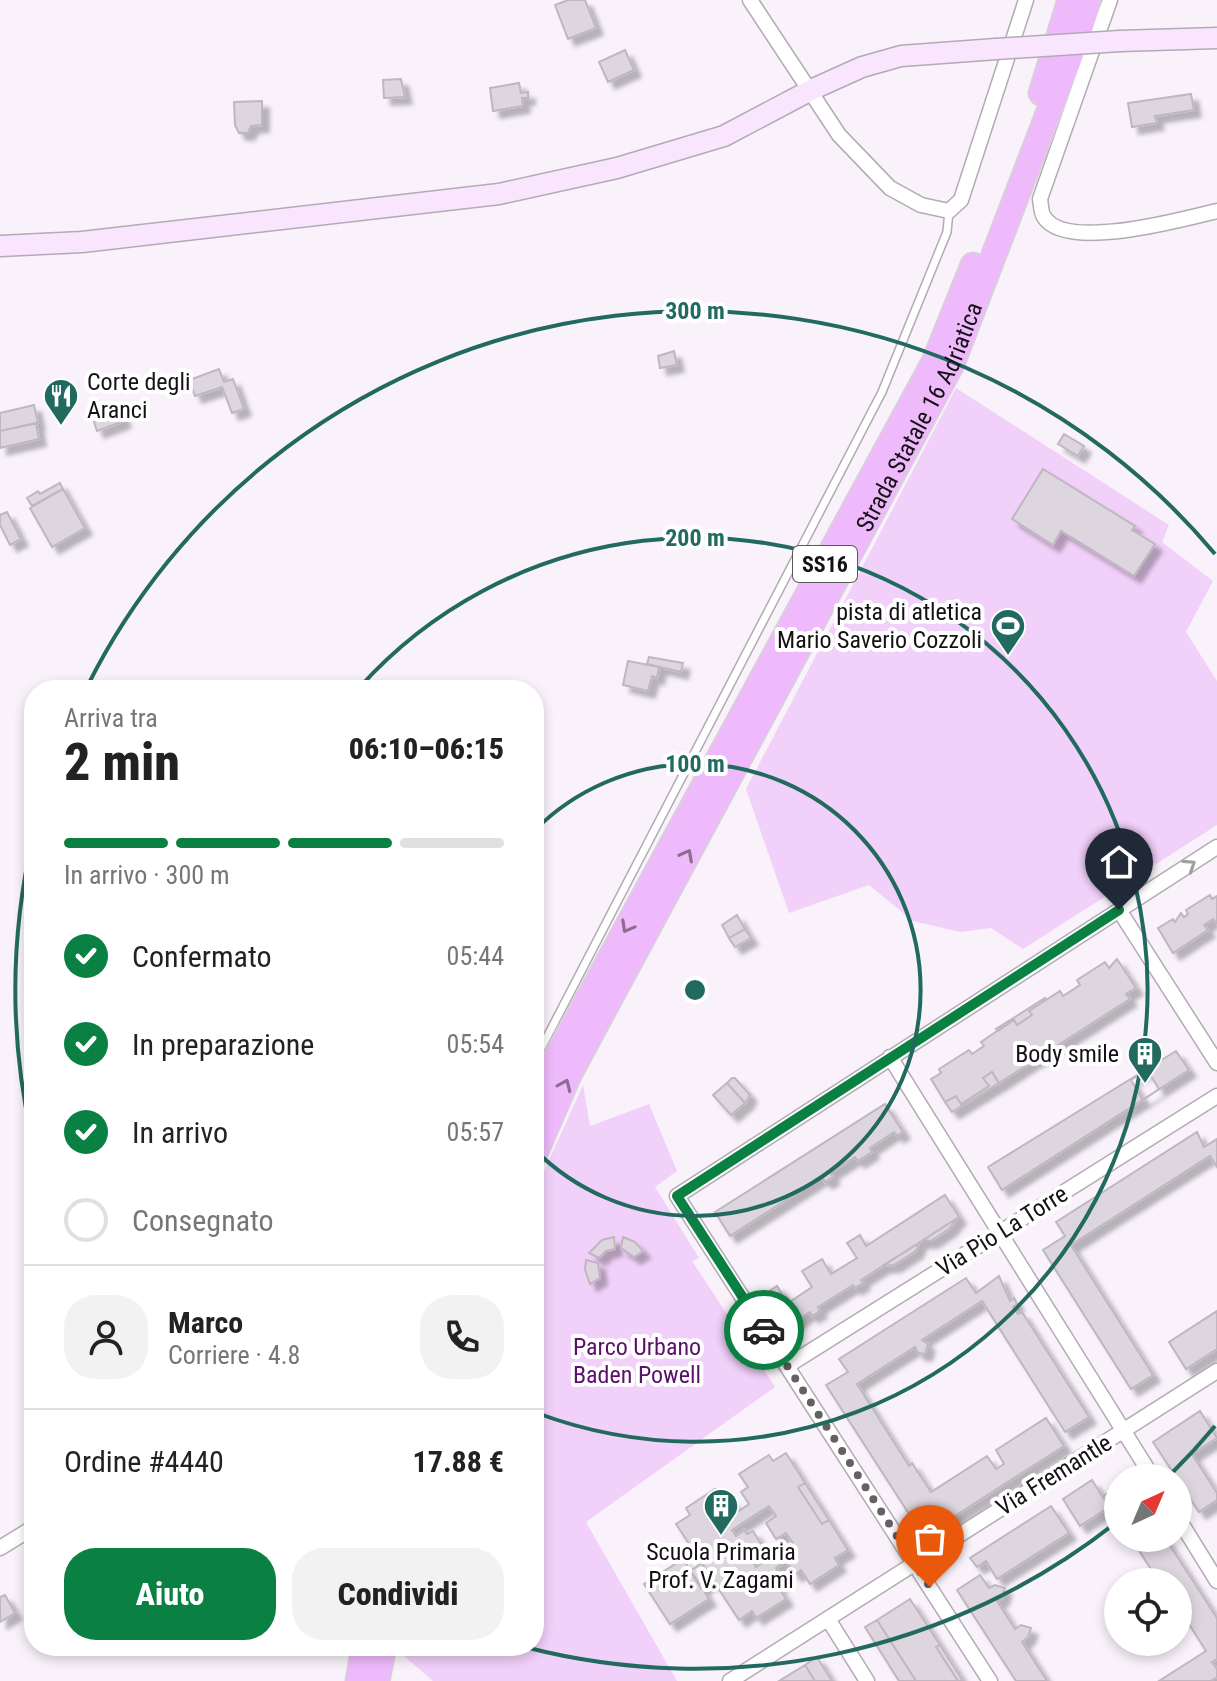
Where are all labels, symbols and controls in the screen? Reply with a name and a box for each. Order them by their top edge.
text: 300 m [665,297,725,325]
street label: Strada Statale 16 Adriatica [850,298,988,537]
place label: Corte degli Aranci [87,368,190,424]
restaurant icon: Corte degli Aranci [42,377,80,427]
text: 200 m [665,524,725,552]
road number: SS16 [793,546,857,582]
place label: pista di atletica Mario Saverio Cozzoli [777,598,982,654]
sports icon: pista di atletica Mario Saverio Cozzoli [989,607,1027,657]
text: Arriva tra [64,703,158,733]
text: 06:10–06:15 [349,731,504,766]
text: 2 min [64,732,180,793]
text: 100 m [665,750,725,778]
pin [1085,828,1153,910]
icon: home [1097,840,1141,884]
one-way arrow [678,849,693,864]
text: In arrivo · 300 m [64,860,230,890]
one-way arrow [1181,860,1195,875]
one-way arrow [622,919,637,934]
icon: check [64,934,108,978]
text: Confermato [132,939,272,974]
text: 05:44 [447,941,504,971]
centre of rings [681,976,709,1004]
icon: check [64,1022,108,1066]
text: In preparazione [132,1027,314,1062]
text: 05:54 [447,1029,504,1059]
building icon: Body smile [1126,1035,1164,1085]
place label: Body smile [1015,1040,1119,1068]
one-way arrow [555,1079,571,1093]
icon: check [64,1110,108,1154]
text: In arrivo [132,1115,228,1150]
text: 05:57 [447,1117,504,1147]
street label: Via Pio La Torre [931,1180,1073,1282]
text: Consegnato [132,1203,274,1238]
courier [724,1290,804,1370]
button: person [64,1295,148,1379]
button: phone [420,1295,504,1379]
text: Marco [168,1305,243,1340]
icon: car [742,1308,786,1352]
park label: Parco Urbano Baden Powell [573,1333,701,1389]
text: Corriere · 4.8 [168,1340,300,1370]
street label: Via Fremantle [991,1429,1117,1521]
text: Ordine #4440 [64,1444,224,1479]
text: 17.88 € [413,1444,504,1479]
north arrow [1104,1464,1192,1552]
map controls [1104,1464,1192,1656]
building icon: Scuola Primaria Prof. V. Zagami [702,1487,740,1537]
pin [896,1505,964,1587]
icon: bag [908,1517,952,1561]
place label: Scuola Primaria Prof. V. Zagami [646,1538,796,1594]
button: Aiuto [64,1548,276,1640]
button: Condividi [292,1548,504,1640]
button: locate [1104,1568,1192,1656]

